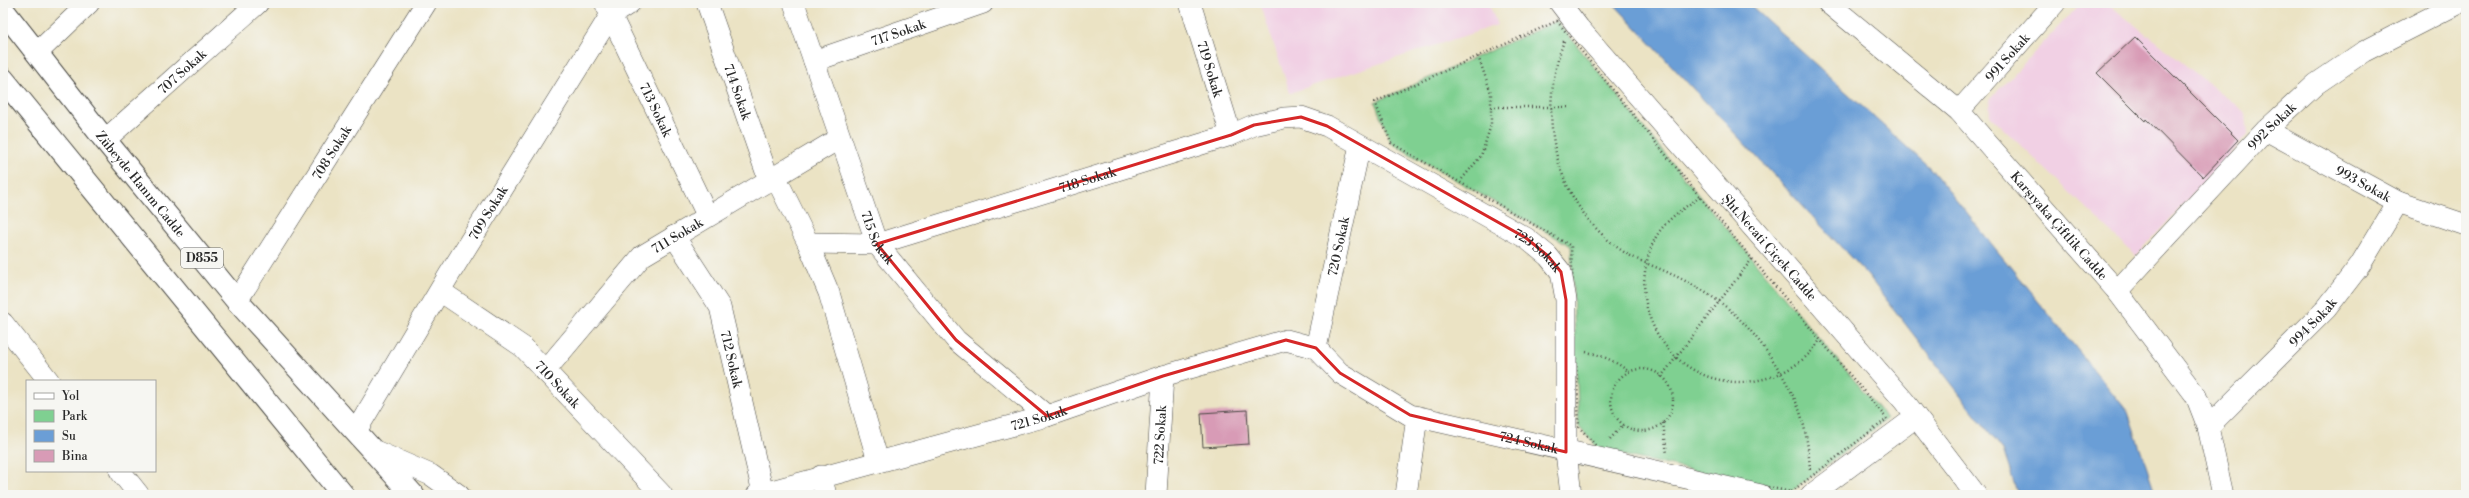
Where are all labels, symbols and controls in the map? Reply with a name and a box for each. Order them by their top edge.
street label: 717 Sokak [869,16,929,50]
street label: 991 Sokak [1982,30,2034,85]
street label: 719 Sokak [1193,39,1226,100]
street label: 707 Sokak [155,45,211,98]
street label: 714 Sokak [720,62,755,123]
street label: 713 Sokak [636,80,676,141]
street label: 992 Sokak [2245,99,2300,154]
street label: 708 Sokak [309,122,356,183]
street label: Zübeyde Hanım Cadde [92,128,189,241]
street label: 993 Sokak [2332,162,2395,206]
street label: 718 Sokak [1057,164,1119,196]
street label: Karşıyaka Çiftlik Cadde [2007,168,2111,284]
street label: 709 Sokak [466,182,512,243]
street label: Şht.Necati Çiçek Cadde [1718,191,1820,305]
street label: 715 Sokak [857,209,898,268]
street label: 711 Sokak [649,214,707,257]
street label: 720 Sokak [1325,214,1353,278]
street label: 723 Sokak [1510,226,1565,277]
road number: D855 [181,248,223,268]
street label: 994 Sokak [2286,294,2341,350]
street label: 712 Sokak [717,329,746,391]
street label: 710 Sokak [531,358,584,413]
legend [26,380,156,472]
text: Yol [61,389,80,404]
street label: 721 Sokak [1009,402,1070,435]
street label: 722 Sokak [1151,404,1170,465]
text: Park [62,409,88,424]
text: Su [62,429,76,444]
street label: 724 Sokak [1498,429,1561,458]
text: Bina [61,449,89,464]

